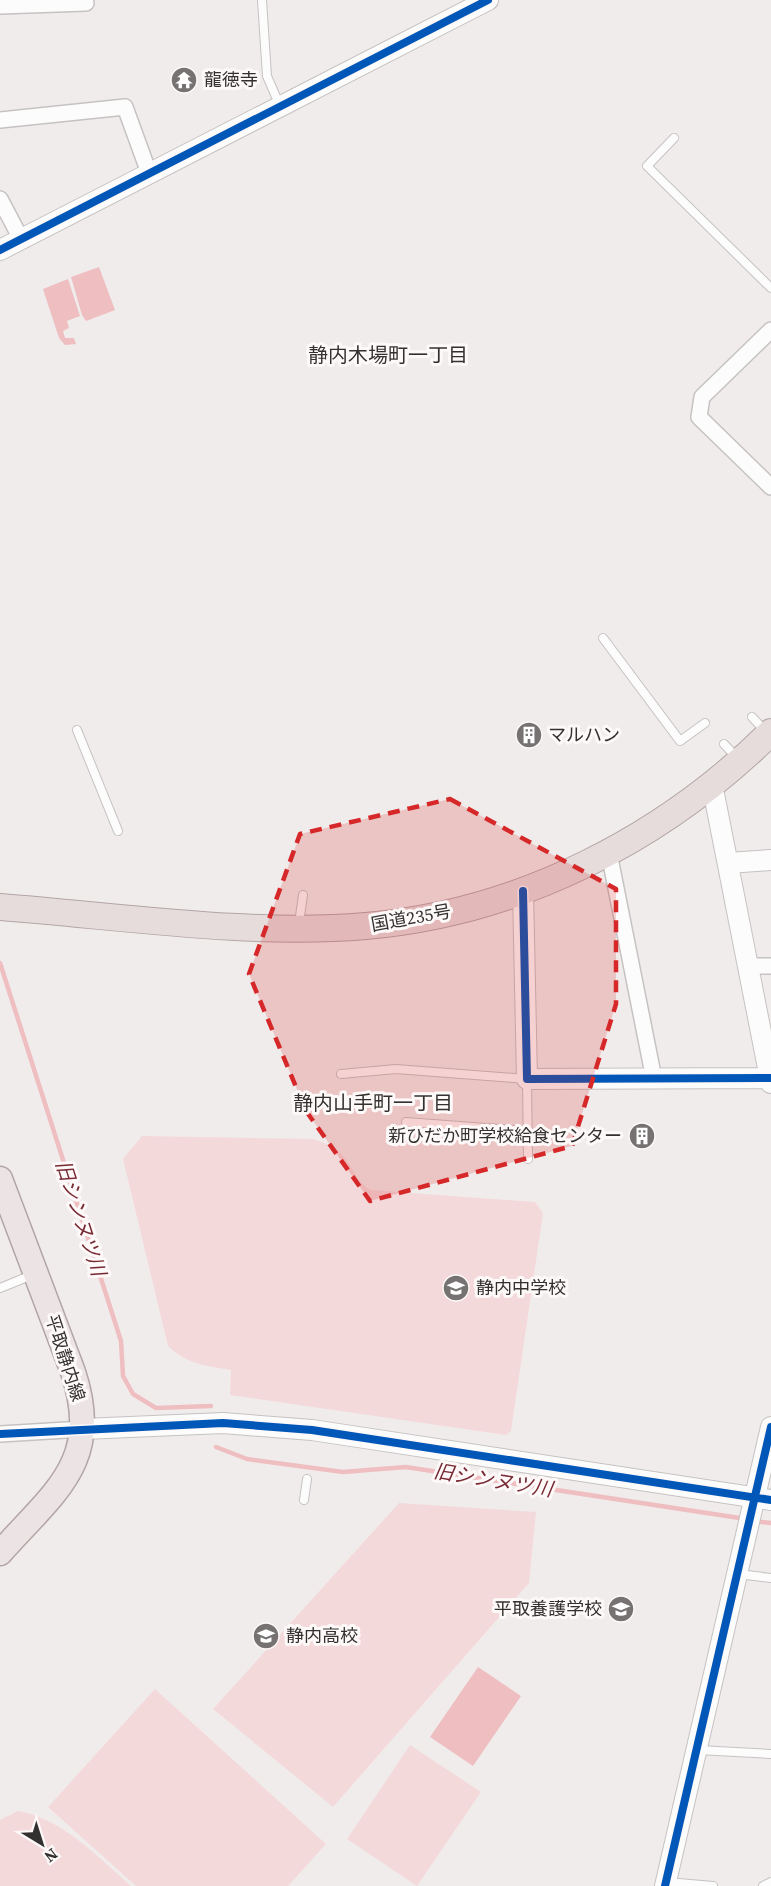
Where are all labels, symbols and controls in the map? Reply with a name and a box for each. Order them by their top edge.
temple icon: 龍徳寺 [169,65,199,95]
place label: 龍徳寺 [204,67,258,92]
district label: 静内木場町一丁目 [308,341,468,369]
building icon: マルハン [514,720,544,750]
place label: マルハン [548,722,620,747]
street label: 国道235号 [369,898,453,937]
district label: 静内山手町一丁目 [293,1089,453,1117]
building icon: 新ひだか町学校給食センター [627,1121,657,1151]
place label: 新ひだか町学校給食センター [388,1123,622,1148]
water label: 旧シンヌツ川 [49,1157,113,1281]
school or university icon: 静内中学校 [441,1273,471,1303]
place label: 静内中学校 [476,1275,566,1300]
street label: 平取静内線 [40,1311,91,1405]
water label: 旧シンヌツ川 [432,1457,556,1504]
school or university icon: 平取養護学校 [606,1594,636,1624]
place label: 平取養護学校 [494,1596,602,1621]
school or university icon: 静内高校 [251,1621,281,1651]
place label: 静内高校 [286,1623,358,1648]
north arrow [12,1814,72,1874]
text: N [40,1844,63,1868]

